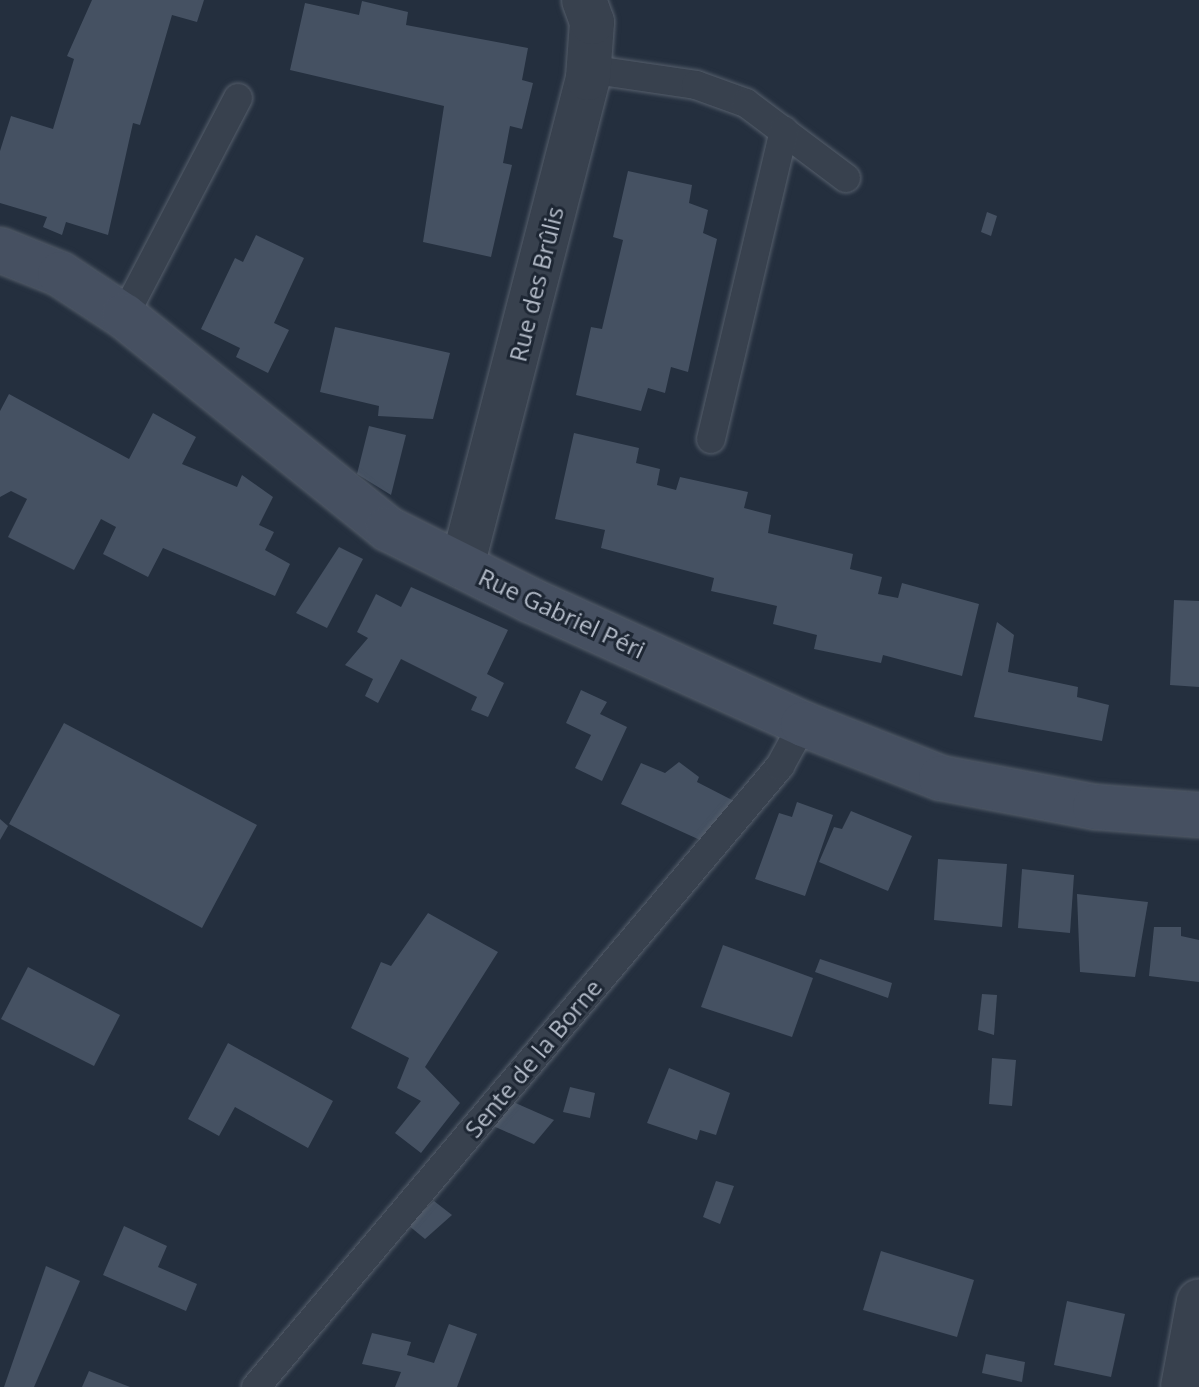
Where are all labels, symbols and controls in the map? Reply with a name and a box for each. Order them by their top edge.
street label: Rue des Brûlis [503,204,569,364]
street label: Rue Gabriel Péri [474,562,650,664]
street label: Sente de la Borne [458,973,608,1143]

